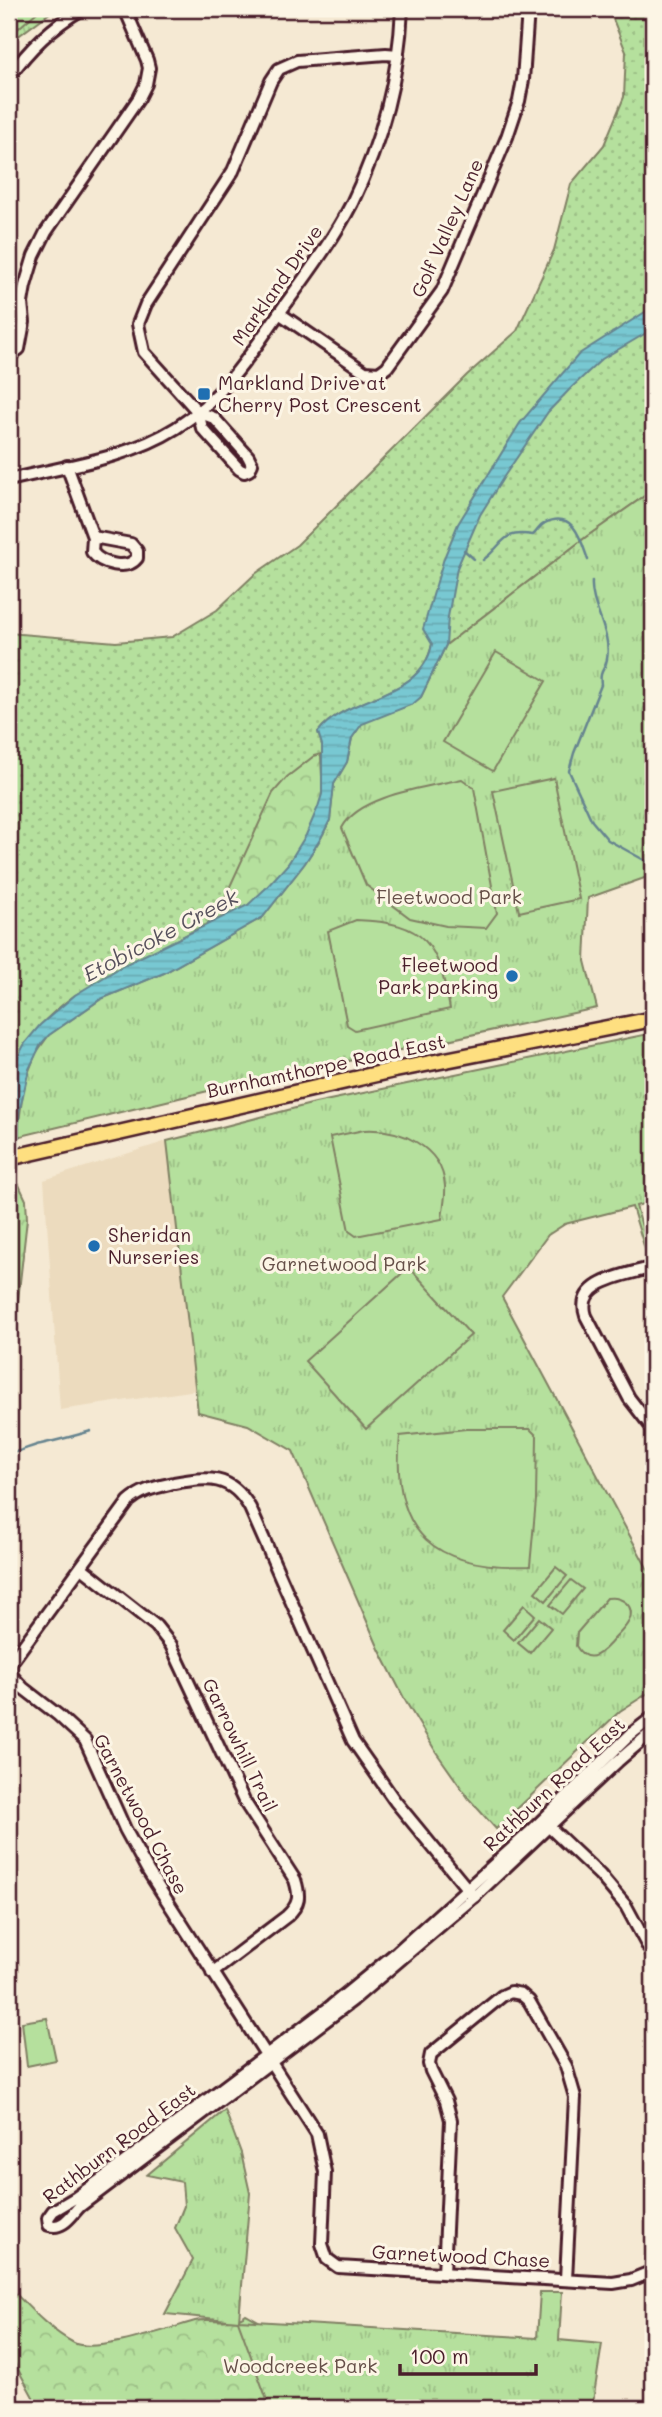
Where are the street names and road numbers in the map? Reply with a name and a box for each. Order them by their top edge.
street label: Golf Valley Lane [405,155,488,301]
street label: Markland Drive [226,219,328,350]
street label: Burnhamthorpe Road East [204,1028,447,1103]
street label: Garrowhill Trail [197,1674,284,1816]
street label: Rathburn Road East [477,1711,630,1856]
street label: Garnetwood Chase [88,1729,194,1898]
street label: Rathburn Road East [37,2077,200,2208]
street label: Garnetwood Chase [371,2238,551,2273]

